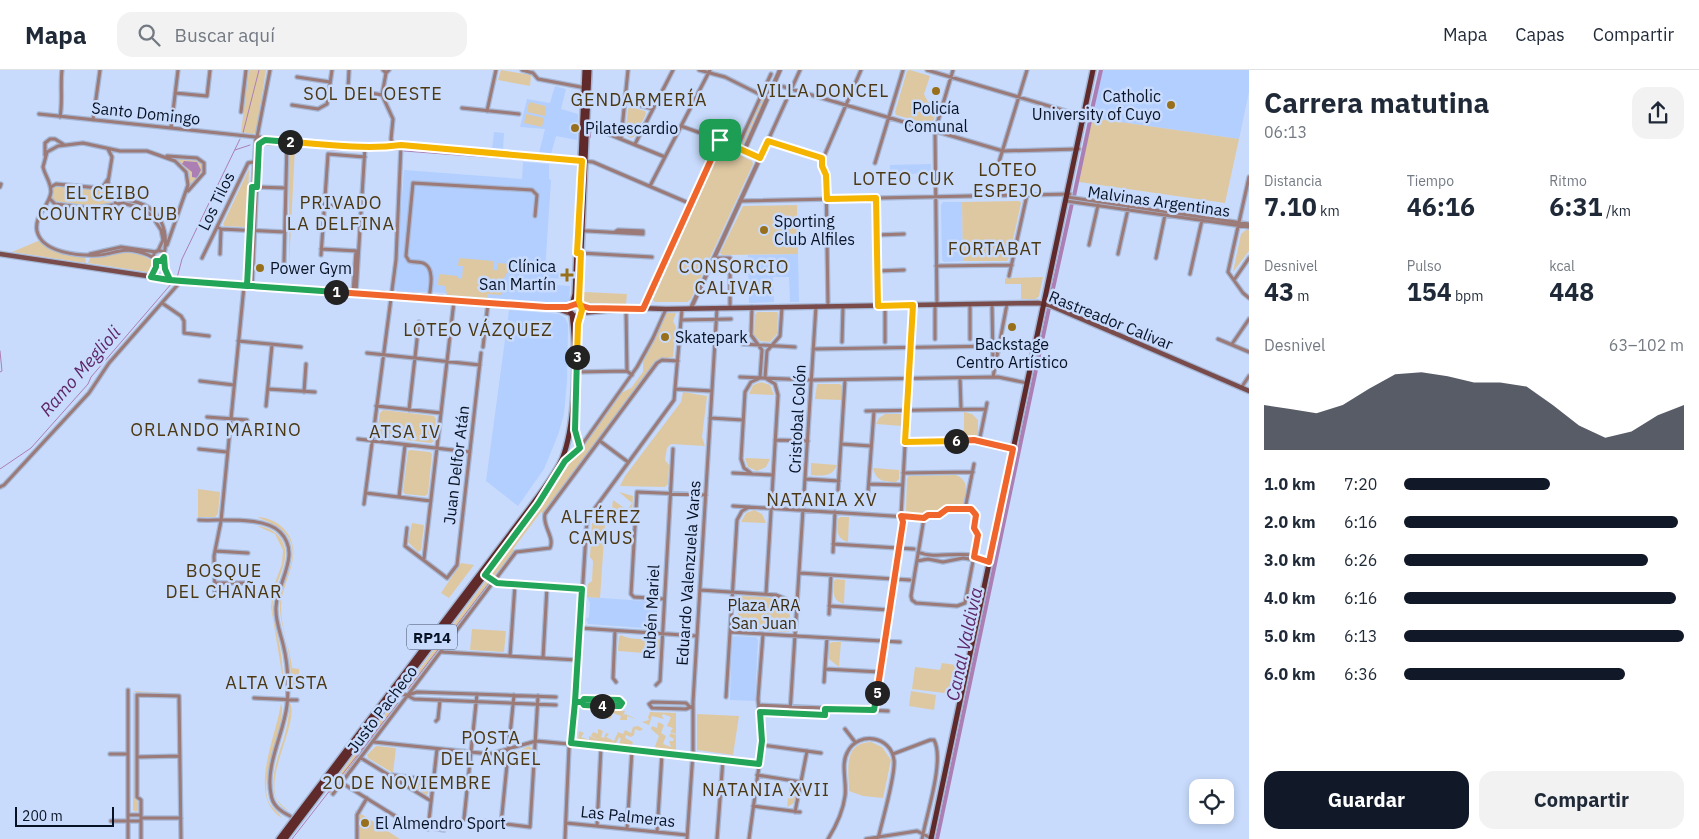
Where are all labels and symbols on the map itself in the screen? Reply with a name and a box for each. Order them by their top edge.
district label: VILLA DONCEL [757,79,889,102]
district label: SOL DEL OESTE [303,82,443,105]
marker: Policía Comunal [930,85,942,97]
place label: Catholic University of Cuyo [1032,86,1161,124]
district label: GENDARMERÍA [570,88,708,111]
street label: Santo Domingo [91,97,201,129]
place label: Policía Comunal [904,98,968,136]
marker: Catholic University of Cuyo [1165,99,1177,111]
place label: Pilatescardio [585,118,678,138]
pin [699,119,741,161]
marker: Pilatescardio [569,122,581,134]
pin: 2 [278,130,302,154]
district label: LOTEO ESPEJO [973,158,1043,202]
district label: LOTEO CUK [853,167,955,190]
street label: Los Tilos [193,168,239,234]
district label: EL CEIBO COUNTRY CLUB [38,181,178,225]
street label: Malvinas Argentinas [1086,181,1232,221]
district label: PRIVADO LA DELFINA [287,191,395,235]
place label: Sporting Club Alfiles [774,211,855,249]
marker: Sporting Club Alfiles [758,224,770,236]
district label: FORTABAT [948,237,1042,260]
district label: CONSORCIO CALIVAR [678,255,790,299]
place label: Clínica San Martín [479,256,556,294]
place label: Power Gym [270,258,352,278]
marker: Power Gym [254,262,266,274]
marker: Clínica San Martín [560,268,574,282]
pin: 1 [324,280,348,304]
street label: Rastreador Calivar [1046,286,1176,354]
district label: LOTEO VÁZQUEZ [403,318,553,341]
water label: Ramo Meglioli [35,321,126,421]
marker: Backstage Centro Artístico [1006,321,1018,333]
place label: Skatepark [675,327,748,347]
marker: Skatepark [659,331,671,343]
place label: Backstage Centro Artístico [956,334,1068,372]
pin: 3 [564,344,590,370]
street label: Cristobal Colón [784,364,810,474]
street label: Juan Delfor Atán [439,404,473,526]
district label: ORLANDO MARINO [130,418,302,441]
district label: ATSA IV [369,420,441,443]
pin: 6 [944,428,968,454]
street label: Eduardo Valenzuela Varas [672,480,704,666]
district label: NATANIA XV [766,488,878,511]
district label: ALFÉREZ CAMUS [561,505,641,549]
district label: BOSQUE DEL CHAÑAR [165,559,283,603]
street label: Rubén Mariel [639,564,663,660]
water label: Canal Valdivia [941,585,987,703]
park label: Plaza ARA San Juan [727,595,801,633]
road number: RP14 [407,624,457,650]
street label: Justo Pacheco [343,661,421,757]
district label: ALTA VISTA [225,671,329,694]
pin: 5 [864,680,890,706]
pin: 4 [590,694,614,718]
district label: POSTA DEL ÁNGEL [440,726,542,770]
district label: 20 DE NOVIEMBRE [322,771,492,794]
district label: NATANIA XVII [702,778,830,801]
street label: Las Palmeras [579,801,677,831]
scale bar [15,804,114,827]
place label: El Almendro Sport [375,813,506,833]
marker: El Almendro Sport [359,817,371,829]

